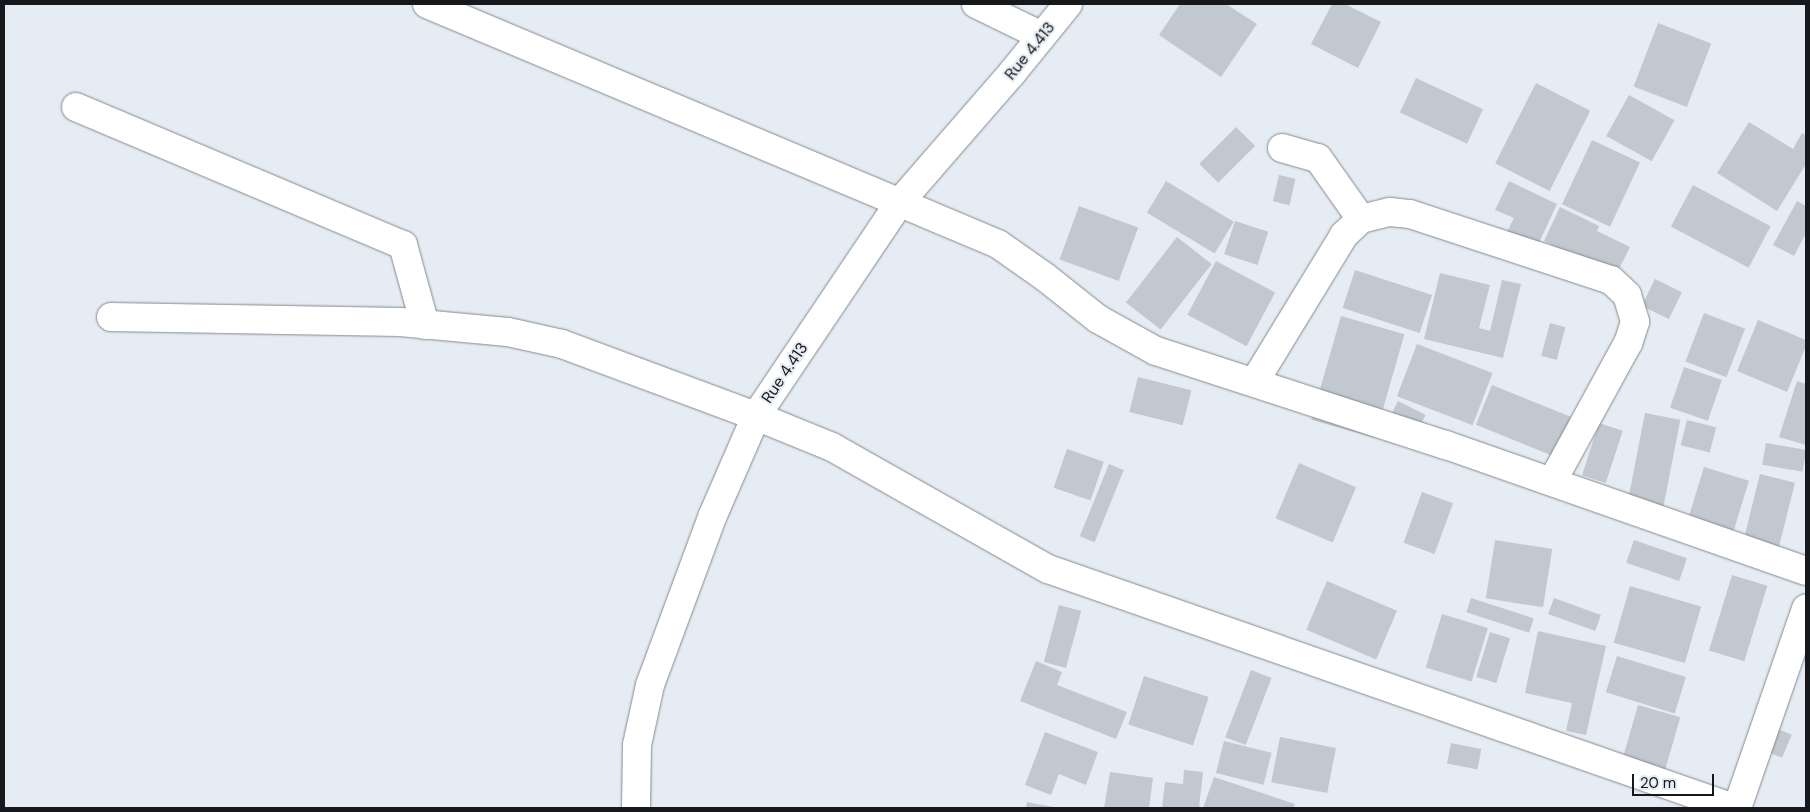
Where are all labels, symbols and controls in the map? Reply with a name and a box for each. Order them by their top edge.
street label: Rue 4.413 [1001,18,1059,84]
street label: Rue 4.413 [758,339,812,407]
scale bar [1635,764,1718,796]
text: 20 m [1640,773,1676,793]

